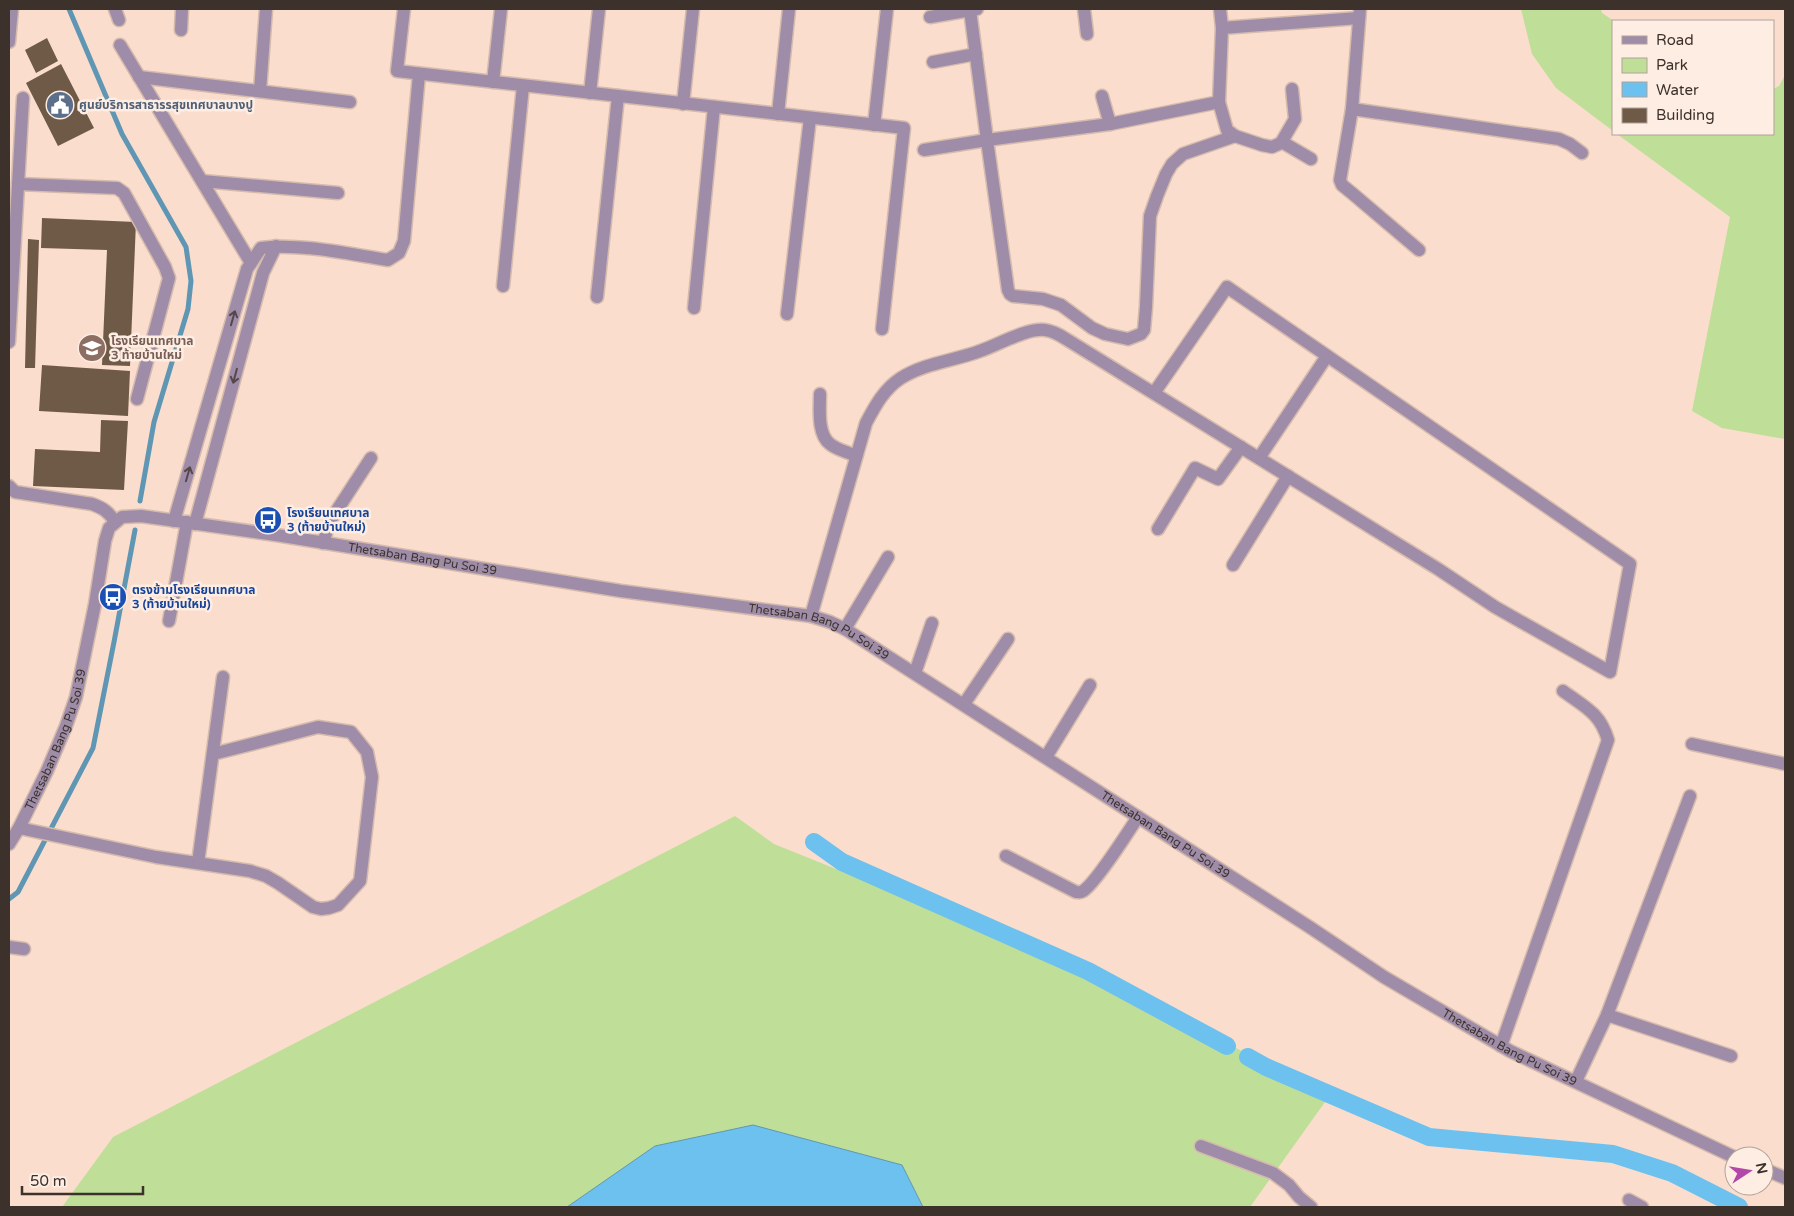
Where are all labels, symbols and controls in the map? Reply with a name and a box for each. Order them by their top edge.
legend [1612,20,1774,135]
text: Road [1656,31,1694,49]
text: Park [1656,56,1688,74]
text: Water [1656,81,1699,99]
public building icon: ศูนย์บริการสาธารรสุขเทศบาลบางปู [45,90,75,120]
place label: ศูนย์บริการสาธารรสุขเทศบาลบางปู [79,98,253,113]
text: Building [1656,106,1715,124]
one-way arrow [229,310,238,326]
school or university icon: โรงเรียนเทศบาล 3 ท้ายบ้านใหม่ [77,333,107,363]
place label: โรงเรียนเทศบาล 3 ท้ายบ้านใหม่ [111,334,193,362]
one-way arrow [230,367,239,383]
one-way arrow [183,466,193,482]
bus stop icon: โรงเรียนเทศบาล 3 (ท้ายบ้านใหม่) [253,505,283,535]
place label: โรงเรียนเทศบาล 3 (ท้ายบ้านใหม่) [287,506,369,534]
street label: Thetsaban Bang Pu Soi 39 [347,540,498,578]
bus stop icon: ตรงข้ามโรงเรียนเทศบาล 3 (ท้ายบ้านใหม่) [98,582,128,612]
place label: ตรงข้ามโรงเรียนเทศบาล 3 (ท้ายบ้านใหม่) [132,583,255,611]
street label: Thetsaban Bang Pu Soi 39 [748,601,892,662]
street label: Thetsaban Bang Pu Soi 39 [22,668,89,812]
street label: Thetsaban Bang Pu Soi 39 [1098,788,1233,881]
street label: Thetsaban Bang Pu Soi 39 [1440,1006,1579,1089]
north arrow [1724,1146,1774,1196]
text: N [1752,1161,1771,1176]
scale bar [22,1164,144,1196]
text: 50 m [30,1172,67,1190]

